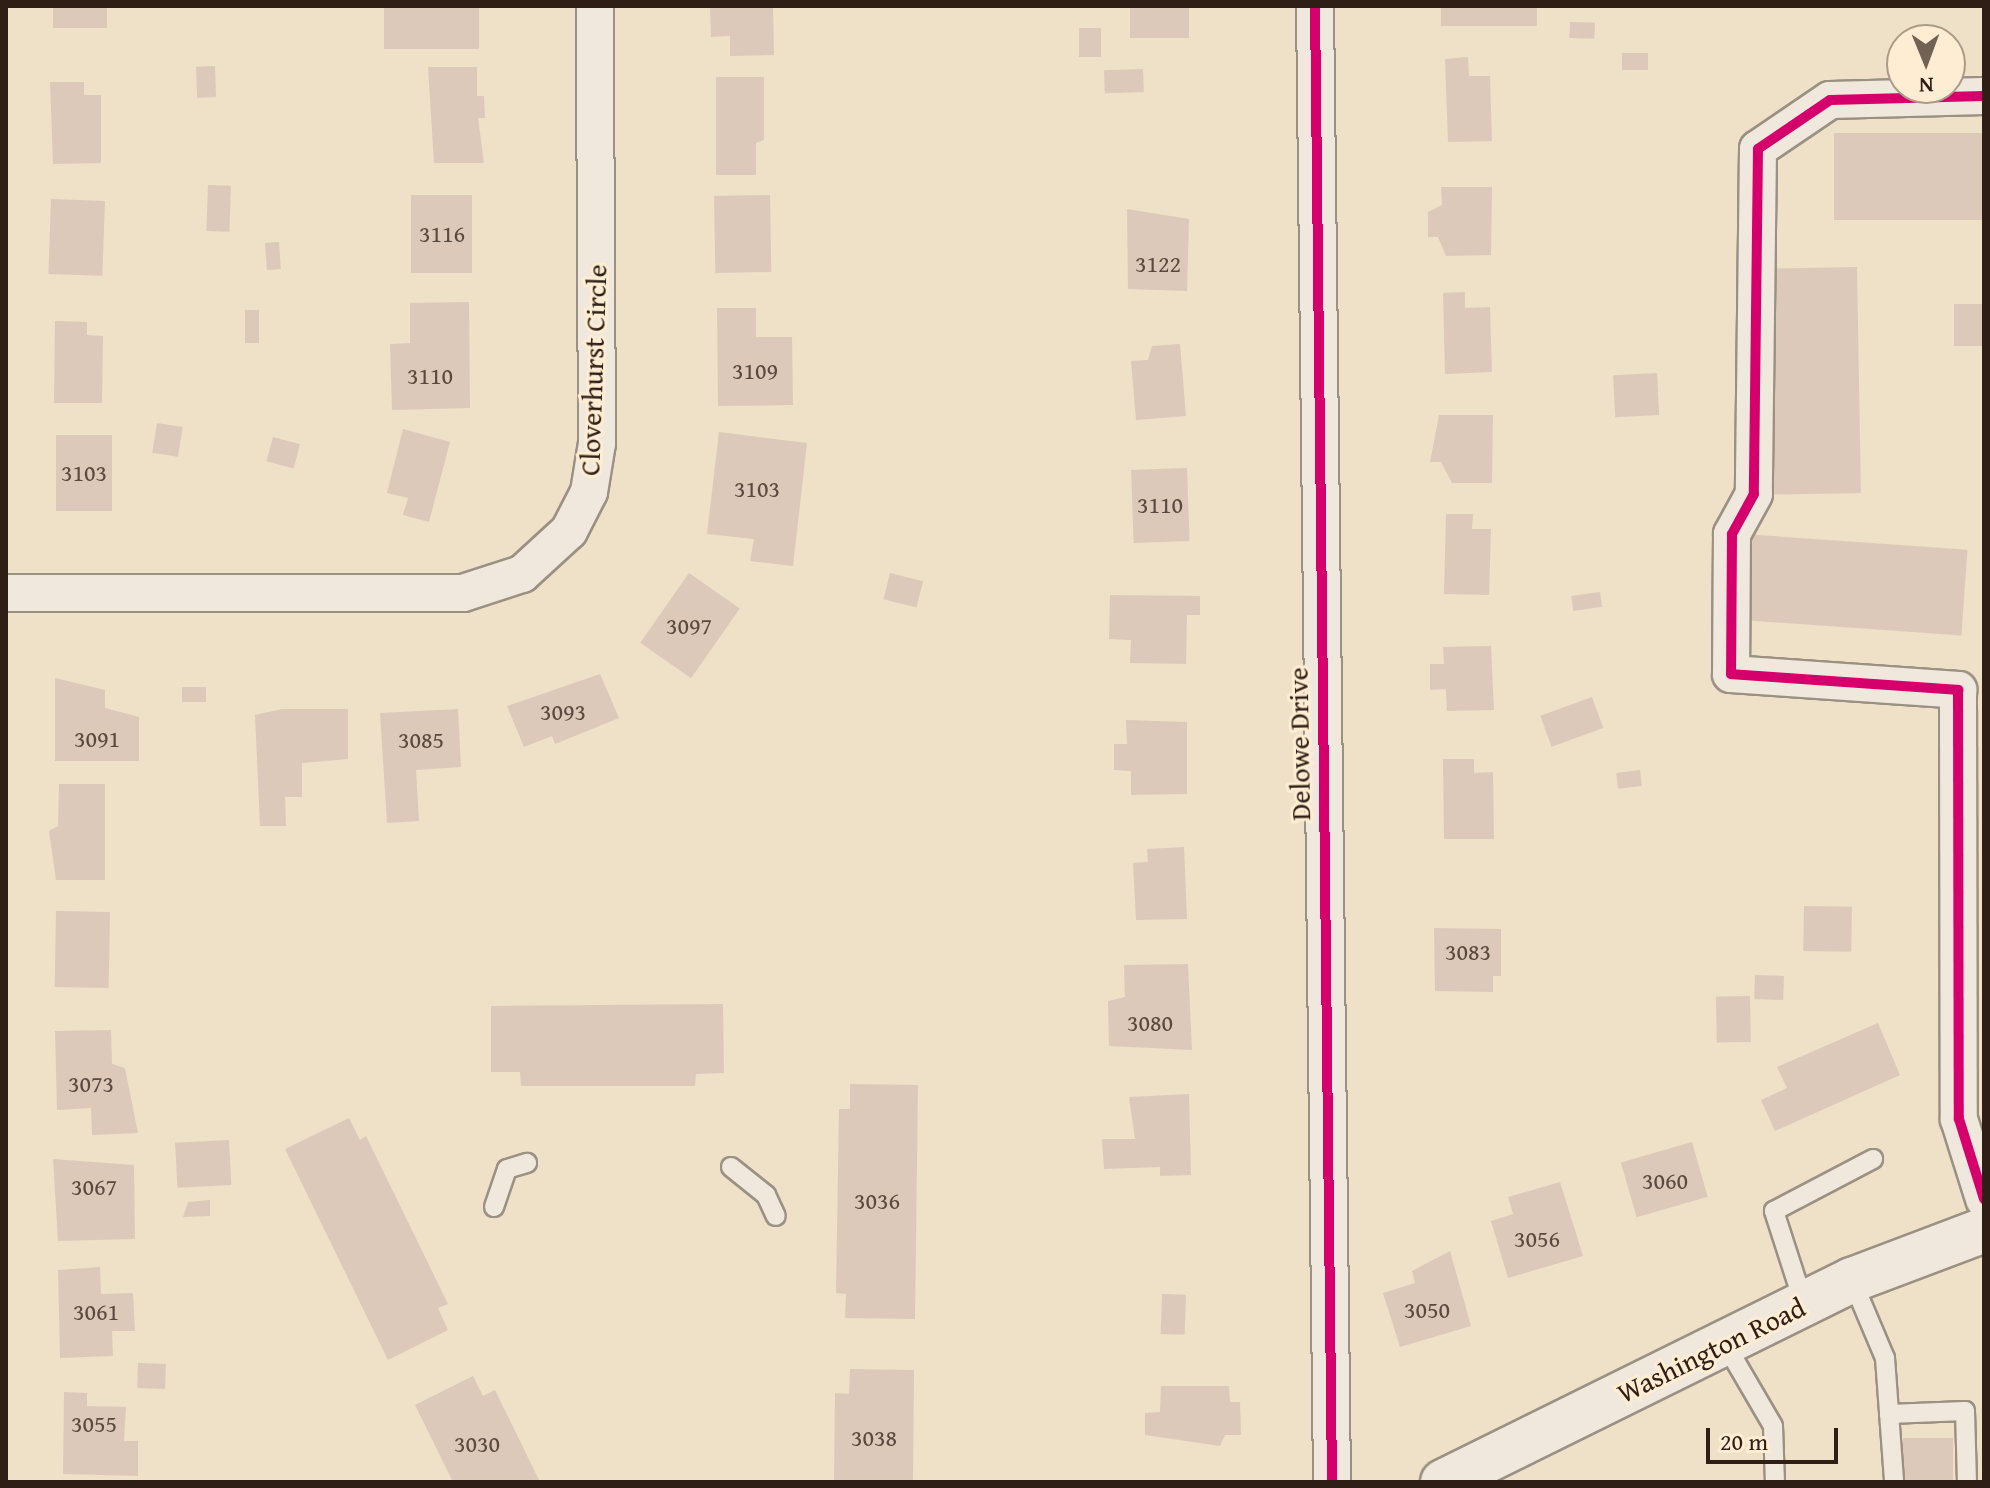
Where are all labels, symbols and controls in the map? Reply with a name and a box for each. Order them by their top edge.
north arrow [1886,24,1966,104]
text: N [1919,70,1934,102]
house number: 3116 [419,220,465,248]
house number: 3122 [1135,250,1181,278]
street label: Cloverhurst Circle [573,264,613,476]
house number: 3109 [732,357,778,385]
house number: 3110 [407,362,453,390]
house number: 3103 [61,459,107,487]
house number: 3103 [734,475,780,503]
house number: 3110 [1137,491,1183,519]
house number: 3097 [666,612,712,640]
street label: Delowe Drive [1281,667,1317,821]
house number: 3093 [540,698,586,726]
house number: 3091 [74,725,120,753]
house number: 3085 [398,726,444,754]
house number: 3083 [1445,938,1491,966]
house number: 3080 [1127,1009,1173,1037]
house number: 3073 [68,1070,114,1098]
house number: 3060 [1642,1167,1688,1195]
house number: 3067 [71,1173,117,1201]
house number: 3036 [854,1187,900,1215]
house number: 3056 [1514,1225,1560,1253]
street label: Washington Road [1612,1290,1810,1410]
house number: 3050 [1404,1296,1450,1324]
house number: 3061 [73,1298,119,1326]
house number: 3055 [71,1410,117,1438]
scale bar [1710,1412,1842,1462]
house number: 3038 [851,1424,897,1452]
text: 20 m [1720,1424,1768,1459]
house number: 3030 [454,1430,500,1458]

